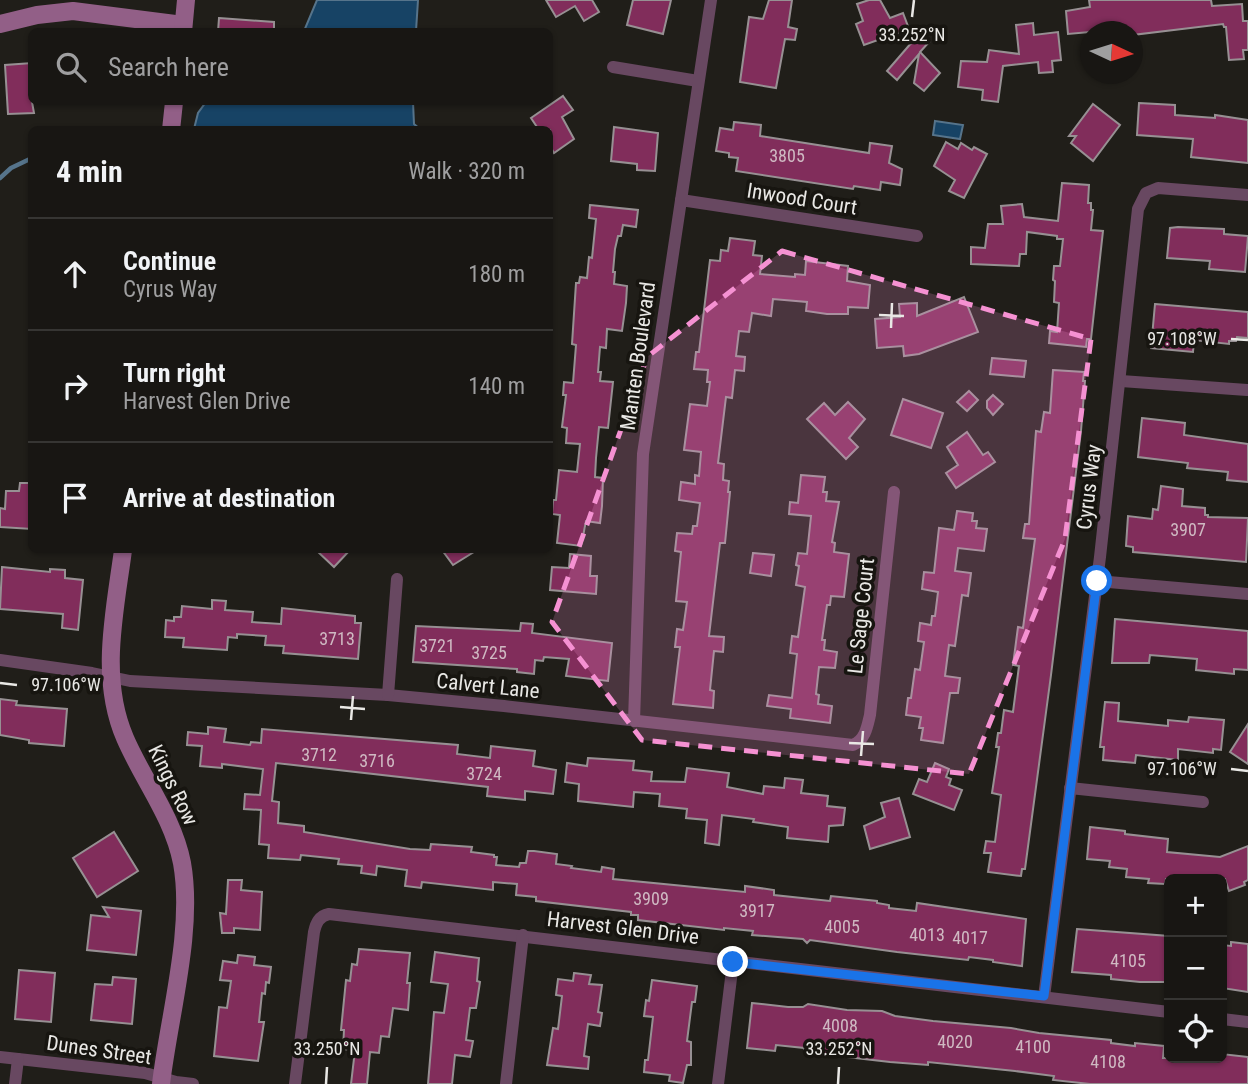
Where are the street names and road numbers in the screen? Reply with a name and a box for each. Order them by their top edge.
street label: Inwood Court [745,178,859,220]
street label: Manten Boulevard [616,280,660,432]
street label: Cyrus Way [1072,443,1106,531]
street label: Le Sage Court [843,557,879,675]
street label: Calvert Lane [435,669,541,703]
street label: Kings Row [143,741,203,829]
street label: Harvest Glen Drive [546,907,701,949]
street label: Dunes Street [45,1031,153,1069]

